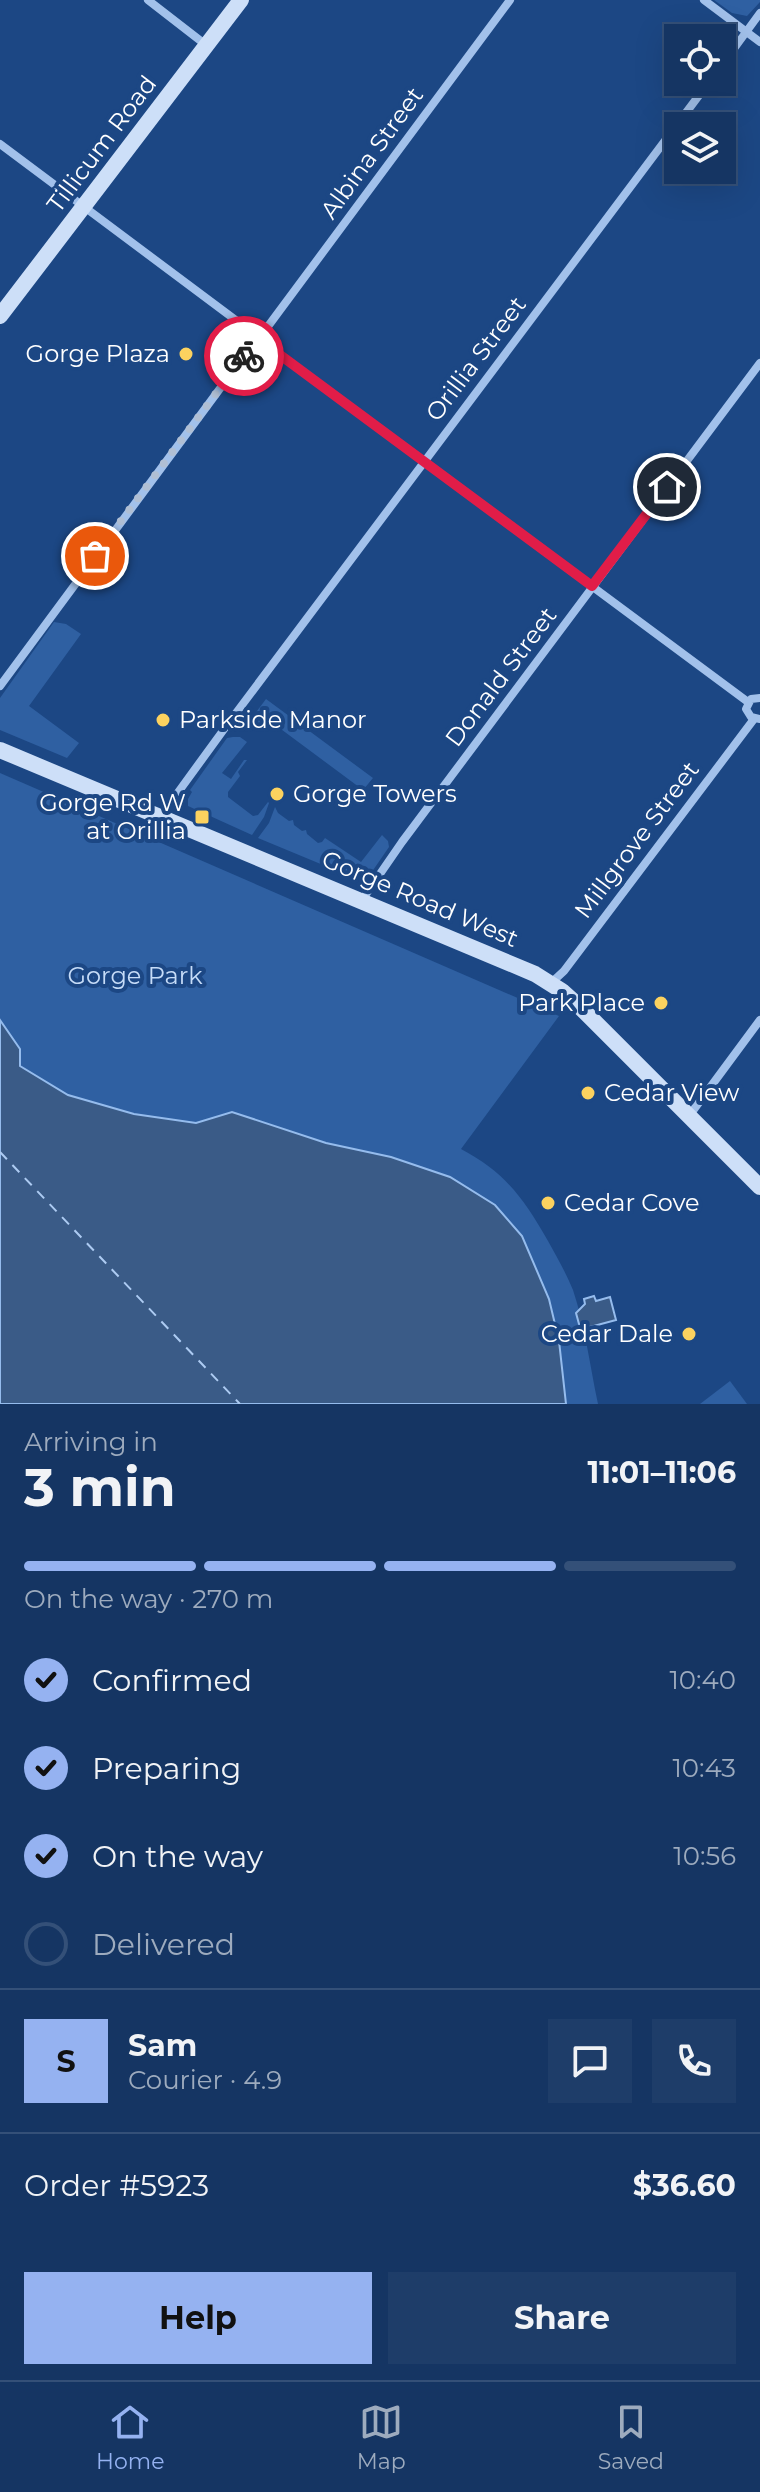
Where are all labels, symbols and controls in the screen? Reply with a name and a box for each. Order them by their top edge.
map controls [664,24,736,184]
button: locate [664,24,736,96]
street label: Tillicum Road [41,70,162,218]
street label: Albina Street [314,81,429,224]
button: layers [664,112,736,184]
street label: Orillia Street [419,291,532,427]
courier [204,316,284,396]
icon: bike [222,334,266,378]
place label: Gorge Plaza [26,339,170,368]
marker: Gorge Plaza [177,345,195,363]
pin [633,453,701,521]
icon: home [645,465,689,509]
pin [61,522,129,590]
icon: bag [73,534,117,578]
street label: Donald Street [439,601,563,752]
place label: Parkside Manor [179,705,367,734]
marker: Parkside Manor [154,711,172,729]
street label: Millgrove Street [568,755,705,924]
place label: Gorge Towers [293,779,457,808]
marker: Gorge Towers [268,785,286,803]
place label: Gorge Rd W at Orillia [39,788,186,845]
marker: Gorge Rd W at Orillia [193,808,211,826]
street label: Gorge Road West [318,844,523,953]
park label: Gorge Park [68,961,203,990]
place label: Park Place [518,988,645,1017]
marker: Park Place [652,994,670,1012]
place label: Cedar View [604,1078,739,1107]
marker: Cedar View [579,1084,597,1102]
place label: Cedar Cove [564,1188,700,1217]
marker: Cedar Cove [539,1194,557,1212]
place label: Cedar Dale [541,1319,673,1348]
marker: Cedar Dale [680,1325,698,1343]
text: Arriving in [24,1426,158,1458]
text: 11:01–11:06 [587,1454,736,1491]
text: 3 min [24,1456,176,1519]
text: On the way · 270 m [24,1583,273,1615]
icon: check [24,1658,68,1702]
text: Confirmed [92,1662,252,1699]
text: 10:40 [669,1664,736,1696]
icon: check [24,1746,68,1790]
text: Preparing [92,1750,241,1787]
text: 10:43 [672,1752,736,1784]
icon: check [24,1834,68,1878]
text: On the way [92,1838,263,1875]
text: 10:56 [673,1840,736,1872]
text: Delivered [92,1926,235,1963]
button: chat [548,2019,632,2103]
button: phone [652,2019,736,2103]
text: Sam [128,2027,197,2064]
text: S [56,2043,76,2080]
text: Courier · 4.9 [128,2064,282,2096]
text: Order #5923 [24,2167,209,2204]
text: $36.60 [633,2167,736,2204]
button: Help [24,2272,372,2364]
button: Share [388,2272,736,2364]
tab: Home [96,2400,164,2475]
tab: Map [357,2400,406,2475]
tab: Saved [598,2400,664,2475]

